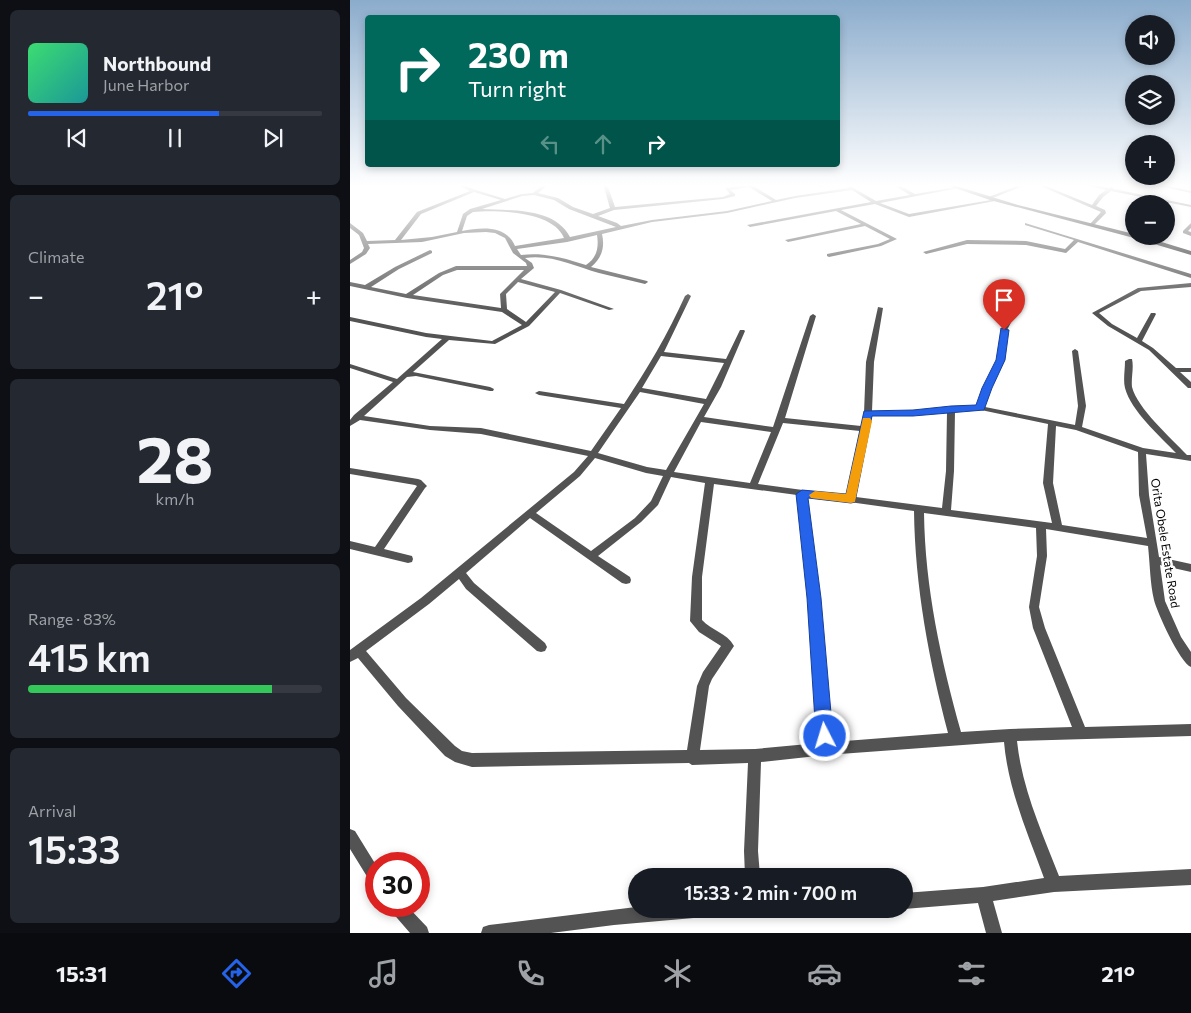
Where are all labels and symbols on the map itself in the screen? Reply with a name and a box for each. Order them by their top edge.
pin [983,279,1025,330]
street label: Orita Obele Estate Road [1149,477,1183,609]
position arrow [798,709,850,761]
speed limit sign: 30 [365,852,430,917]

